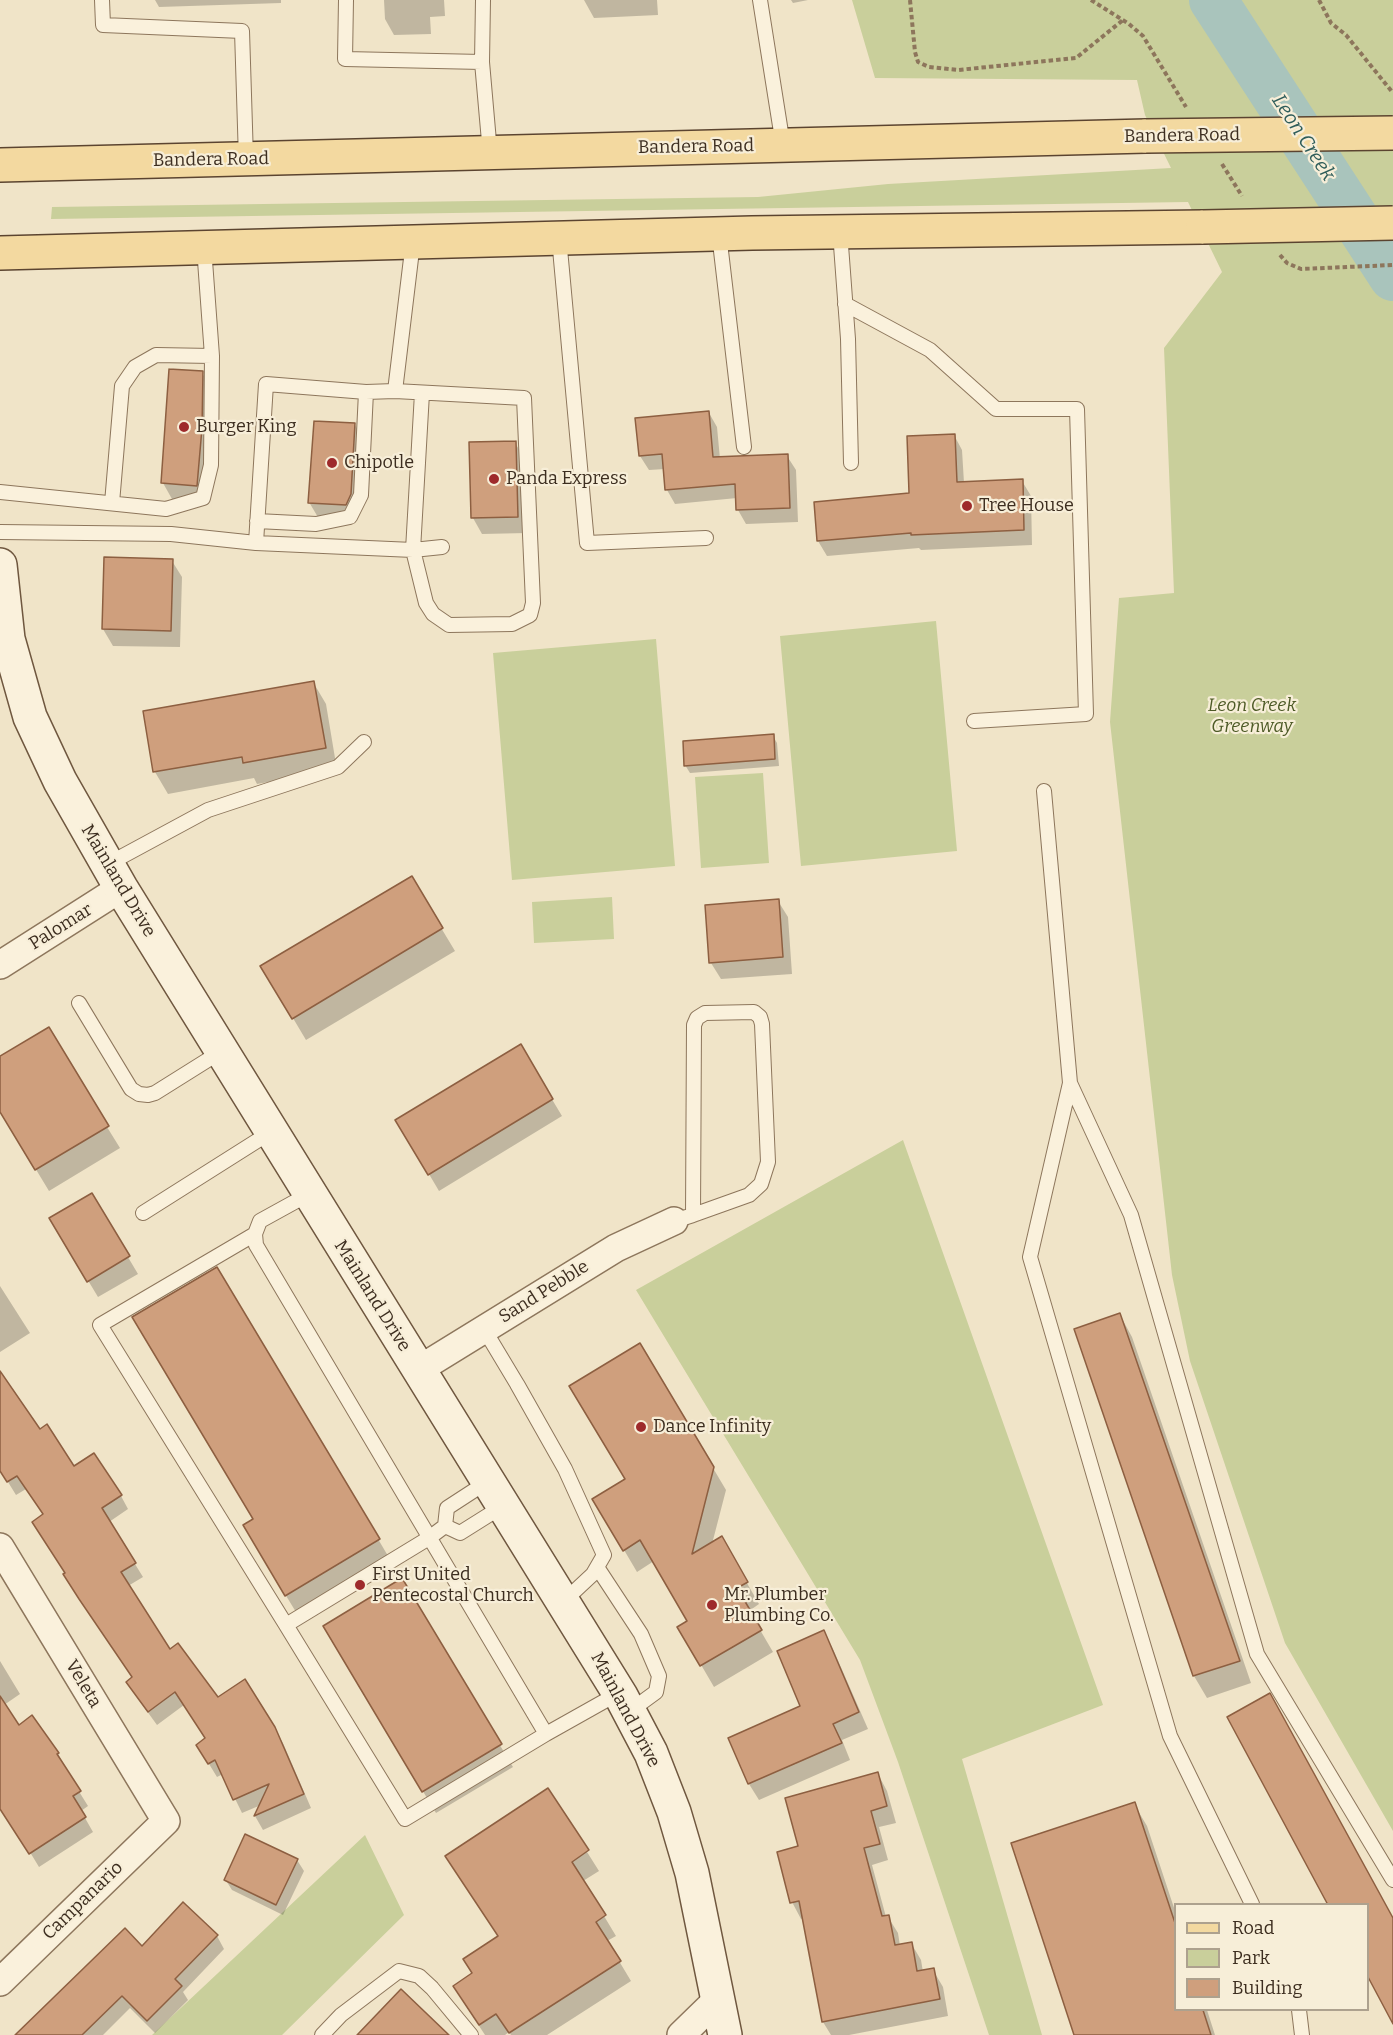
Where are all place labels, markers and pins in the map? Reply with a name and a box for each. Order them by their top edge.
place label: Burger King [196,416,297,438]
marker: Burger King [177,420,191,434]
place label: Chipotle [344,452,414,474]
marker: Chipotle [325,456,339,470]
place label: Panda Express [506,468,627,490]
marker: Panda Express [487,472,501,486]
place label: Tree House [979,495,1074,517]
marker: Tree House [960,499,974,513]
place label: Dance Infinity [653,1416,771,1438]
marker: Dance Infinity [634,1420,648,1434]
place label: First United Pentecostal Church [372,1564,534,1606]
marker: First United Pentecostal Church [353,1578,367,1592]
place label: Mr. Plumber Plumbing Co. [724,1584,834,1626]
marker: Mr. Plumber Plumbing Co. [705,1598,719,1612]

